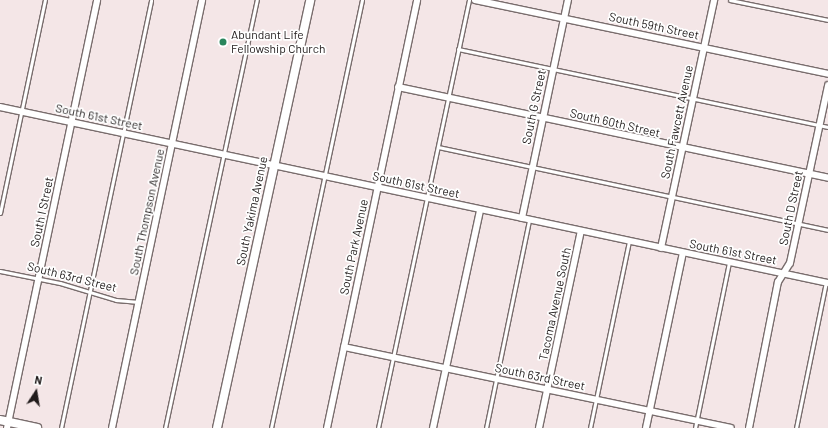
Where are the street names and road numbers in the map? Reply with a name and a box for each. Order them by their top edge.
street label: South 59th Street [608,9,700,43]
street label: South Fawcett Avenue [658,64,696,180]
street label: South G Street [519,68,549,146]
street label: South 61st Street [54,101,144,133]
street label: South 60th Street [568,106,662,140]
street label: South Thompson Avenue [127,147,167,277]
street label: South Yakima Avenue [233,155,271,267]
street label: South 61st Street [371,169,461,201]
street label: South D Street [776,169,806,247]
street label: South I Street [28,176,56,248]
street label: South Park Avenue [337,198,371,296]
street label: South 61st Street [688,236,778,268]
street label: Tacoma Avenue South [536,246,574,362]
street label: South 63rd Street [26,259,118,295]
street label: South 63rd Street [494,360,586,394]

